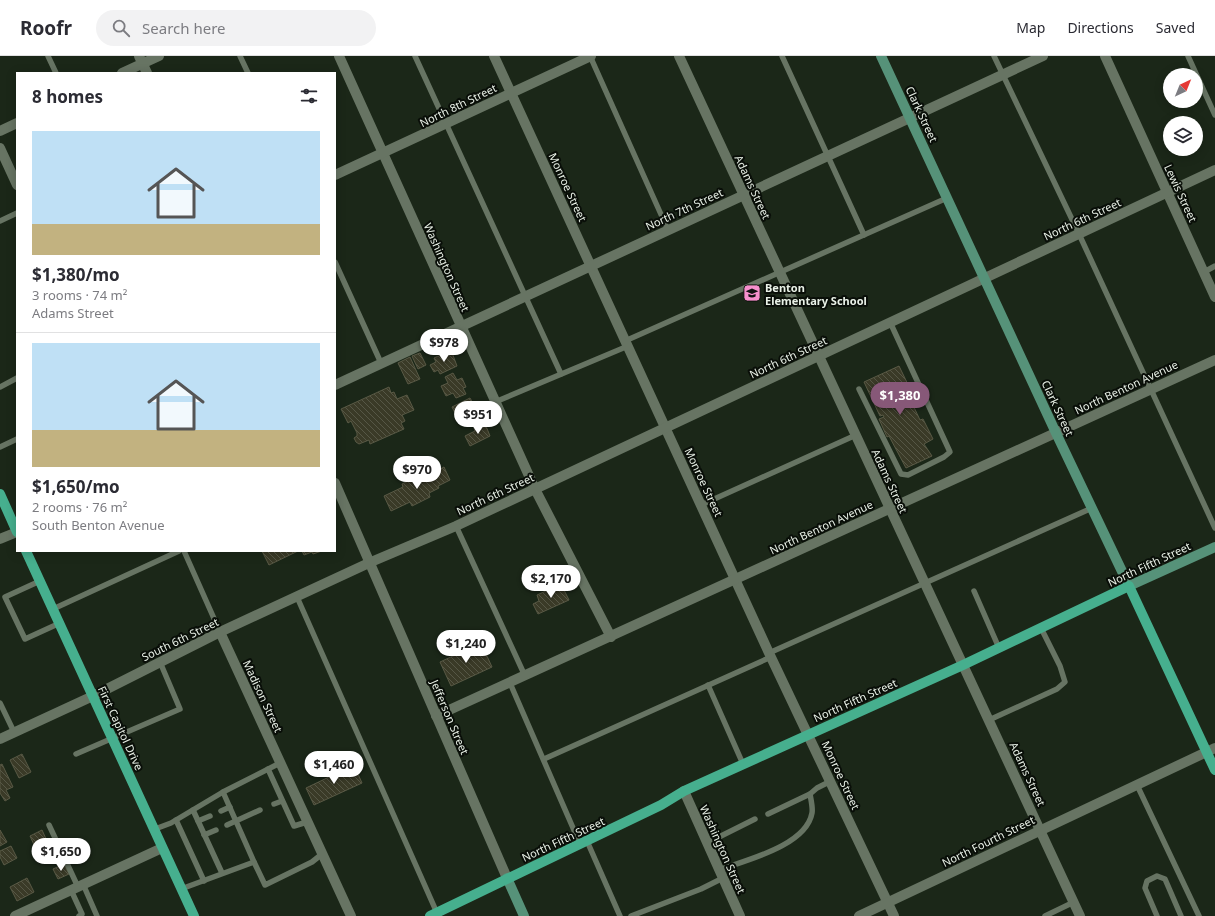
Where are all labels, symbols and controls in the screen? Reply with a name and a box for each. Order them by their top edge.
search box [96,10,376,46]
text: Roofr [20,15,72,41]
icon: search [110,17,132,39]
text: Search here [142,18,226,38]
text: Map [1016,18,1045,37]
text: Directions [1067,18,1134,37]
text: Saved [1156,18,1195,37]
north arrow [1163,68,1203,108]
map controls [1163,68,1203,156]
street label: North 8th Street [417,80,499,130]
street label: Clark Street [903,84,941,144]
text: 8 homes [32,85,103,108]
icon: filters [298,85,320,107]
button: layers [1163,116,1203,156]
street label: Monroe Street [546,150,590,224]
street label: Adams Street [732,153,774,222]
icon: home [140,157,212,229]
street label: Lewis Street [1161,162,1201,224]
street label: North 7th Street [643,184,725,234]
street label: North 6th Street [1041,194,1123,244]
street label: Washington Street [421,220,473,314]
text: $1,380/mo [32,263,120,286]
place label: Benton Elementary School [765,280,867,308]
school or university icon: Benton Elementary School [742,283,762,303]
text: 3 rooms · 74 m² [32,286,127,304]
text: Adams Street [32,304,114,322]
pin: $978 [420,329,468,363]
street label: North 6th Street [747,332,829,382]
text: $978 [429,333,459,351]
street label: North Benton Avenue [1072,356,1180,418]
icon: home [140,369,212,441]
street label: Clark Street [1039,378,1077,438]
pin: $1,380 [867,382,933,416]
text: $1,380 [880,386,920,404]
pin: $951 [454,401,502,435]
text: $951 [463,405,493,423]
street label: Monroe Street [682,445,726,519]
street label: Adams Street [869,447,911,516]
pin: $970 [393,456,441,490]
text: $970 [402,460,432,478]
street label: North 6th Street [454,469,536,519]
text: $1,650/mo [32,475,120,498]
street label: North Benton Avenue [767,496,875,558]
text: 2 rooms · 76 m² [32,498,127,516]
text: South Benton Avenue [32,516,165,534]
street label: North Fifth Street [1105,538,1193,590]
pin: $2,170 [518,565,584,599]
text: $2,170 [531,569,571,587]
street label: South 6th Street [139,614,221,664]
pin: $1,240 [433,630,499,664]
text: $1,240 [446,634,486,652]
street label: Madison Street [240,657,286,735]
street label: North Fifth Street [811,675,899,725]
street label: Jefferson Street [427,676,473,757]
street label: First Capitol Drive [95,683,147,773]
street label: Monroe Street [819,738,863,812]
street label: Adams Street [1007,740,1049,809]
pin: $1,460 [301,751,367,785]
text: $1,460 [314,755,354,773]
street label: Washington Street [697,802,749,896]
street label: North Fourth Street [939,812,1037,870]
street label: North Fifth Street [519,813,607,865]
pin: $1,650 [28,838,94,872]
text: $1,650 [41,842,81,860]

